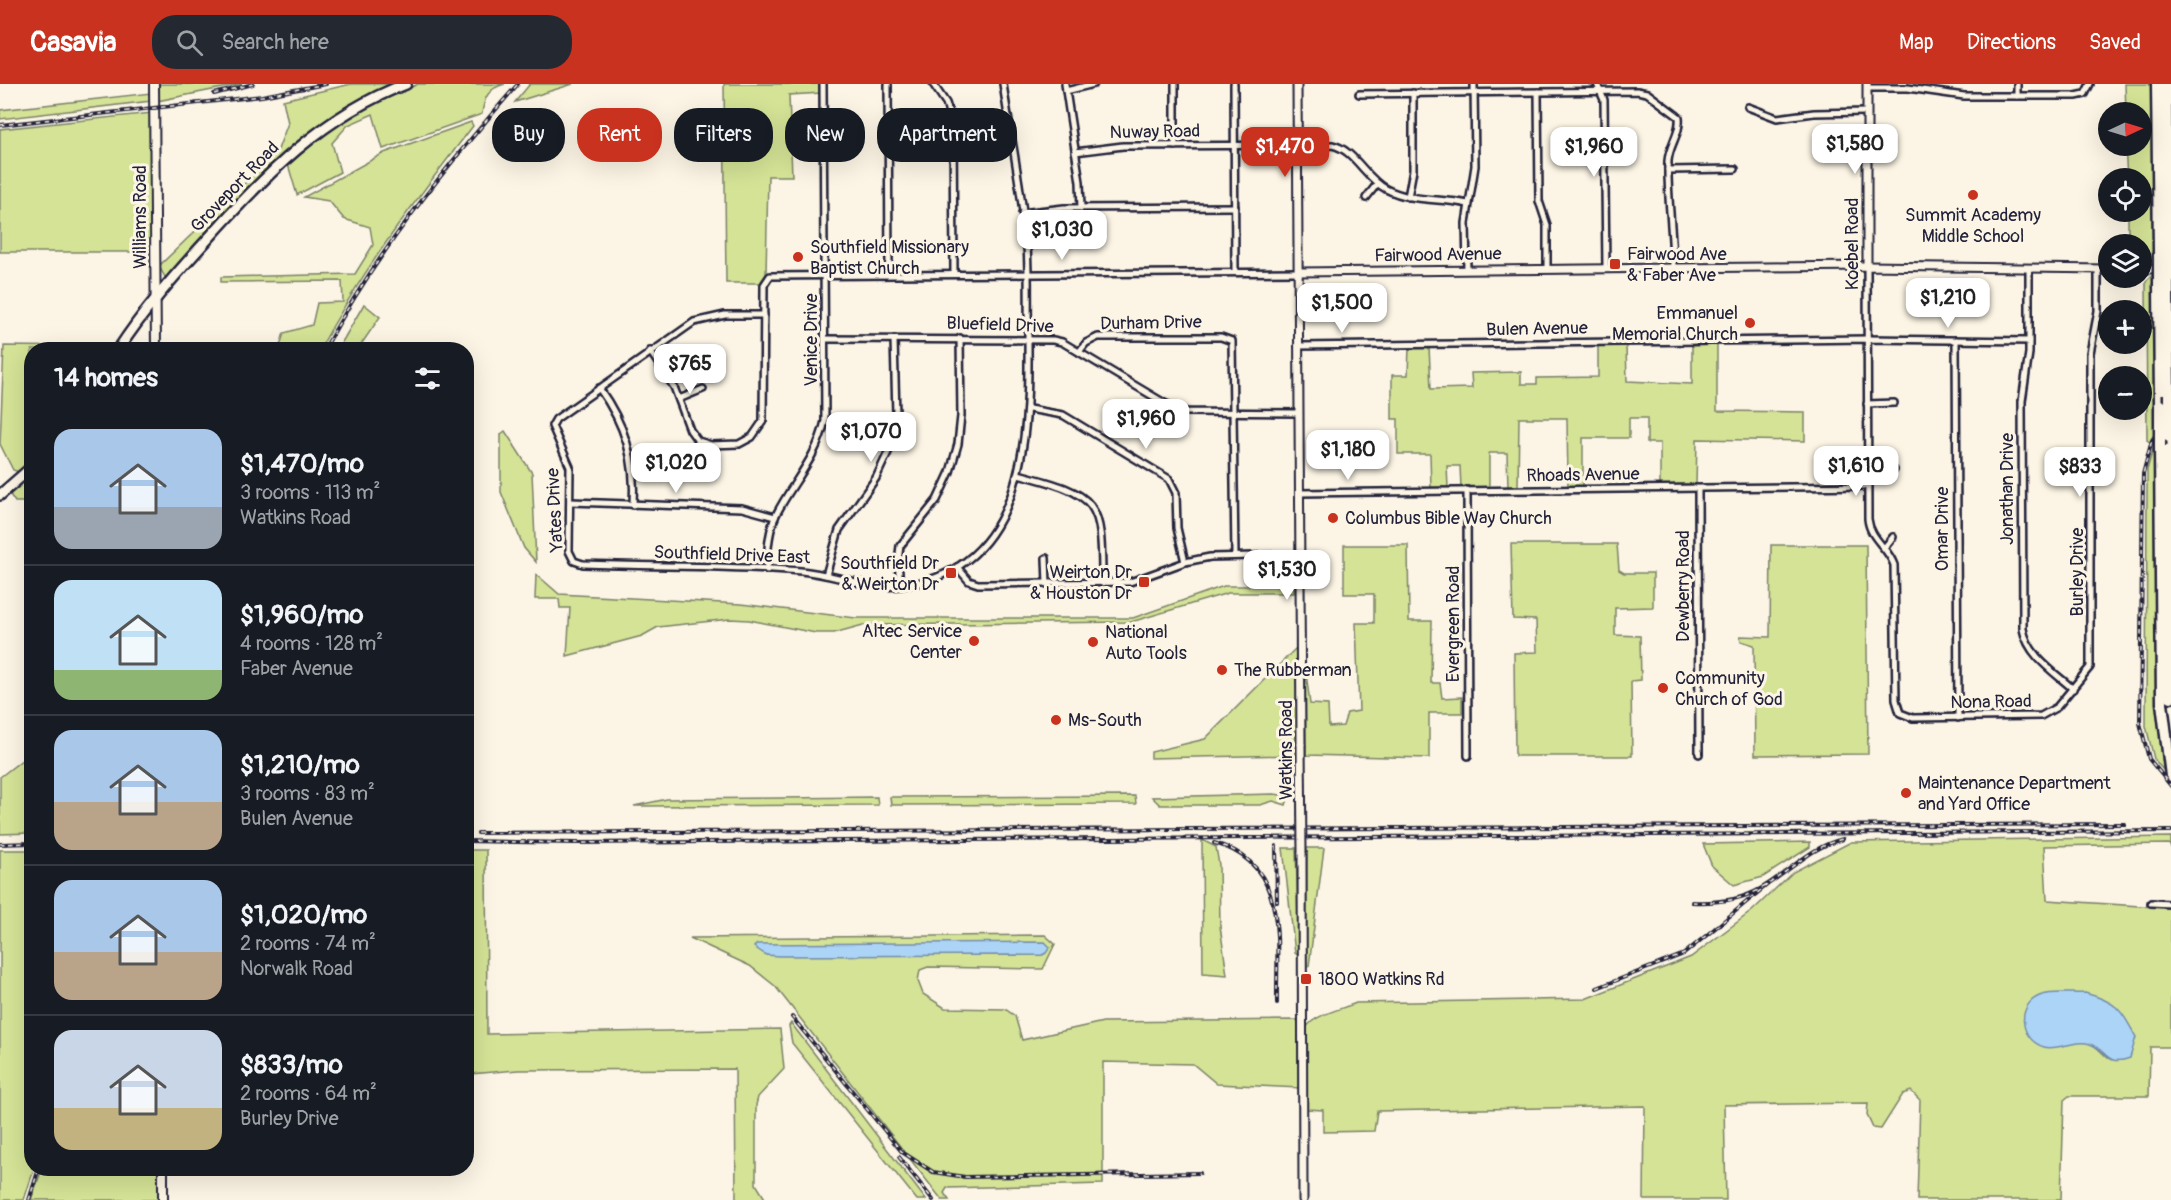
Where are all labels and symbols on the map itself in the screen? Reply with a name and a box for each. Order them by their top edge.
north arrow [2098,102,2152,156]
street label: Nuway Road [1109,120,1201,144]
pin: $1,580 [1806,124,1904,175]
pin: $1,470 [1236,127,1334,178]
pin: $1,960 [1545,127,1643,178]
street label: Groveport Road [186,137,284,237]
street label: Williams Road [129,165,152,269]
marker: Summit Academy Middle School [1966,188,1980,202]
street label: Koebel Road [1841,198,1864,290]
place label: Summit Academy Middle School [1905,204,2041,248]
pin: $1,030 [1013,210,1111,261]
place label: Southfield Missionary Baptist Church [810,236,969,280]
street label: Fairwood Avenue [1374,242,1502,268]
place label: Fairwood Ave & Faber Ave [1627,243,1727,287]
marker: Southfield Missionary Baptist Church [791,250,805,264]
marker: Fairwood Ave & Faber Ave [1608,257,1622,271]
pin: $1,210 [1899,278,1997,329]
pin: $1,500 [1293,283,1391,334]
street label: Venice Drive [800,293,823,387]
place label: Emmanuel Memorial Church [1612,302,1738,346]
street label: Durham Drive [1100,311,1202,335]
street label: Bluefield Drive [946,312,1054,338]
marker: Emmanuel Memorial Church [1743,316,1757,330]
street label: Bulen Avenue [1486,317,1588,341]
pin: $765 [654,344,726,395]
pin: $1,960 [1097,399,1195,450]
pin: $1,070 [822,412,920,463]
pin: $1,180 [1299,430,1397,481]
street label: Jonathan Drive [1996,433,2019,545]
pin: $1,020 [627,443,725,494]
pin: $1,610 [1807,446,1905,497]
pin: $833 [2044,447,2116,498]
street label: Rhoads Avenue [1526,463,1640,487]
street label: Yates Drive [541,467,569,554]
street label: Omar Drive [1931,487,1954,571]
place label: Columbus Bible Way Church [1345,507,1552,530]
marker: Columbus Bible Way Church [1326,511,1340,525]
street label: Burley Drive [2066,527,2089,616]
street label: Dewberry Road [1672,530,1695,642]
street label: Southfield Drive East [653,541,811,569]
pin: $1,530 [1238,550,1336,601]
place label: Southfield Dr & Weirton Dr [840,552,940,596]
place label: Weirton Dr & Houston Dr [1030,561,1133,605]
marker: Southfield Dr & Weirton Dr [944,566,958,580]
street label: Evergreen Road [1442,566,1465,682]
marker: Weirton Dr & Houston Dr [1137,575,1151,589]
place label: Altec Service Center [862,620,963,664]
place label: National Auto Tools [1105,621,1187,665]
marker: Altec Service Center [967,634,981,648]
marker: National Auto Tools [1086,635,1100,649]
place label: The Rubberman [1234,659,1352,682]
marker: The Rubberman [1215,663,1229,677]
place label: Community Church of God [1675,667,1783,711]
marker: Community Church of God [1656,681,1670,695]
street label: Nona Road [1950,690,2032,714]
street label: Watkins Road [1275,700,1298,800]
place label: Ms-South [1068,709,1142,732]
marker: Ms-South [1049,713,1063,727]
place label: Maintenance Department and Yard Office [1918,772,2111,816]
marker: Maintenance Department and Yard Office [1899,786,1913,800]
place label: 1800 Watkins Rd [1318,968,1445,991]
marker: 1800 Watkins Rd [1299,972,1313,986]

